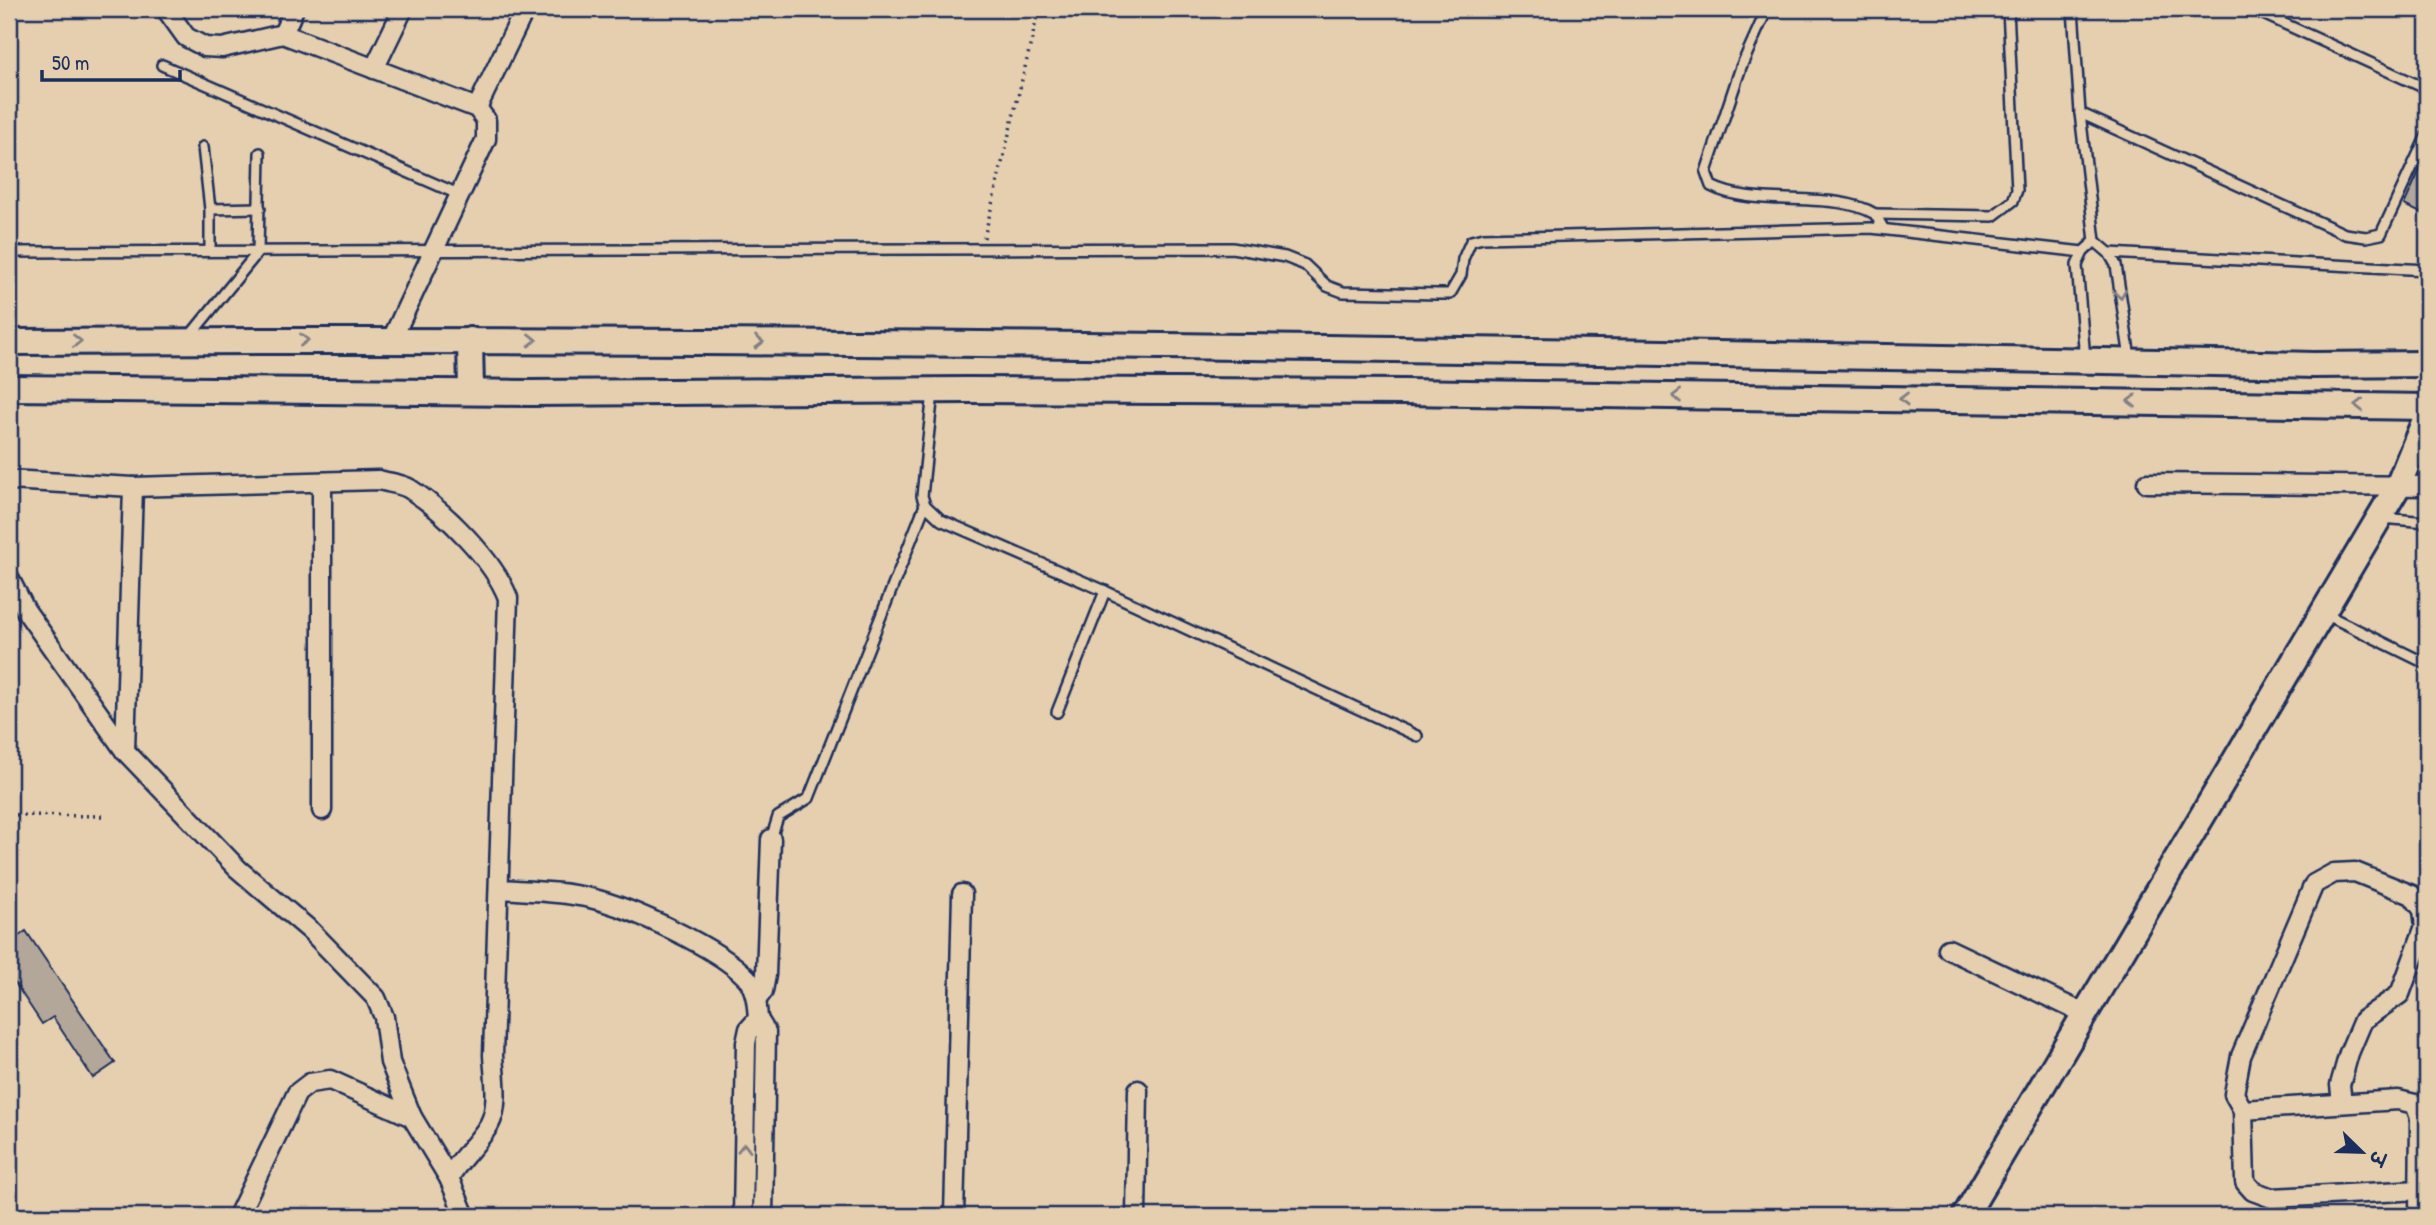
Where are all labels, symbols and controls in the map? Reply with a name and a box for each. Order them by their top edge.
scale bar [42,38,180,82]
text: 50 m [52,48,89,77]
one-way arrow [2113,288,2128,300]
one-way arrow [300,332,310,348]
one-way arrow [527,332,538,348]
one-way arrow [72,333,83,349]
one-way arrow [755,334,765,350]
one-way arrow [1671,389,1682,404]
one-way arrow [1898,391,1909,407]
one-way arrow [2126,393,2136,409]
one-way arrow [2353,398,2364,413]
north arrow [2328,1116,2398,1186]
one-way arrow [736,1142,752,1153]
text: उ [2362,1146,2393,1172]

